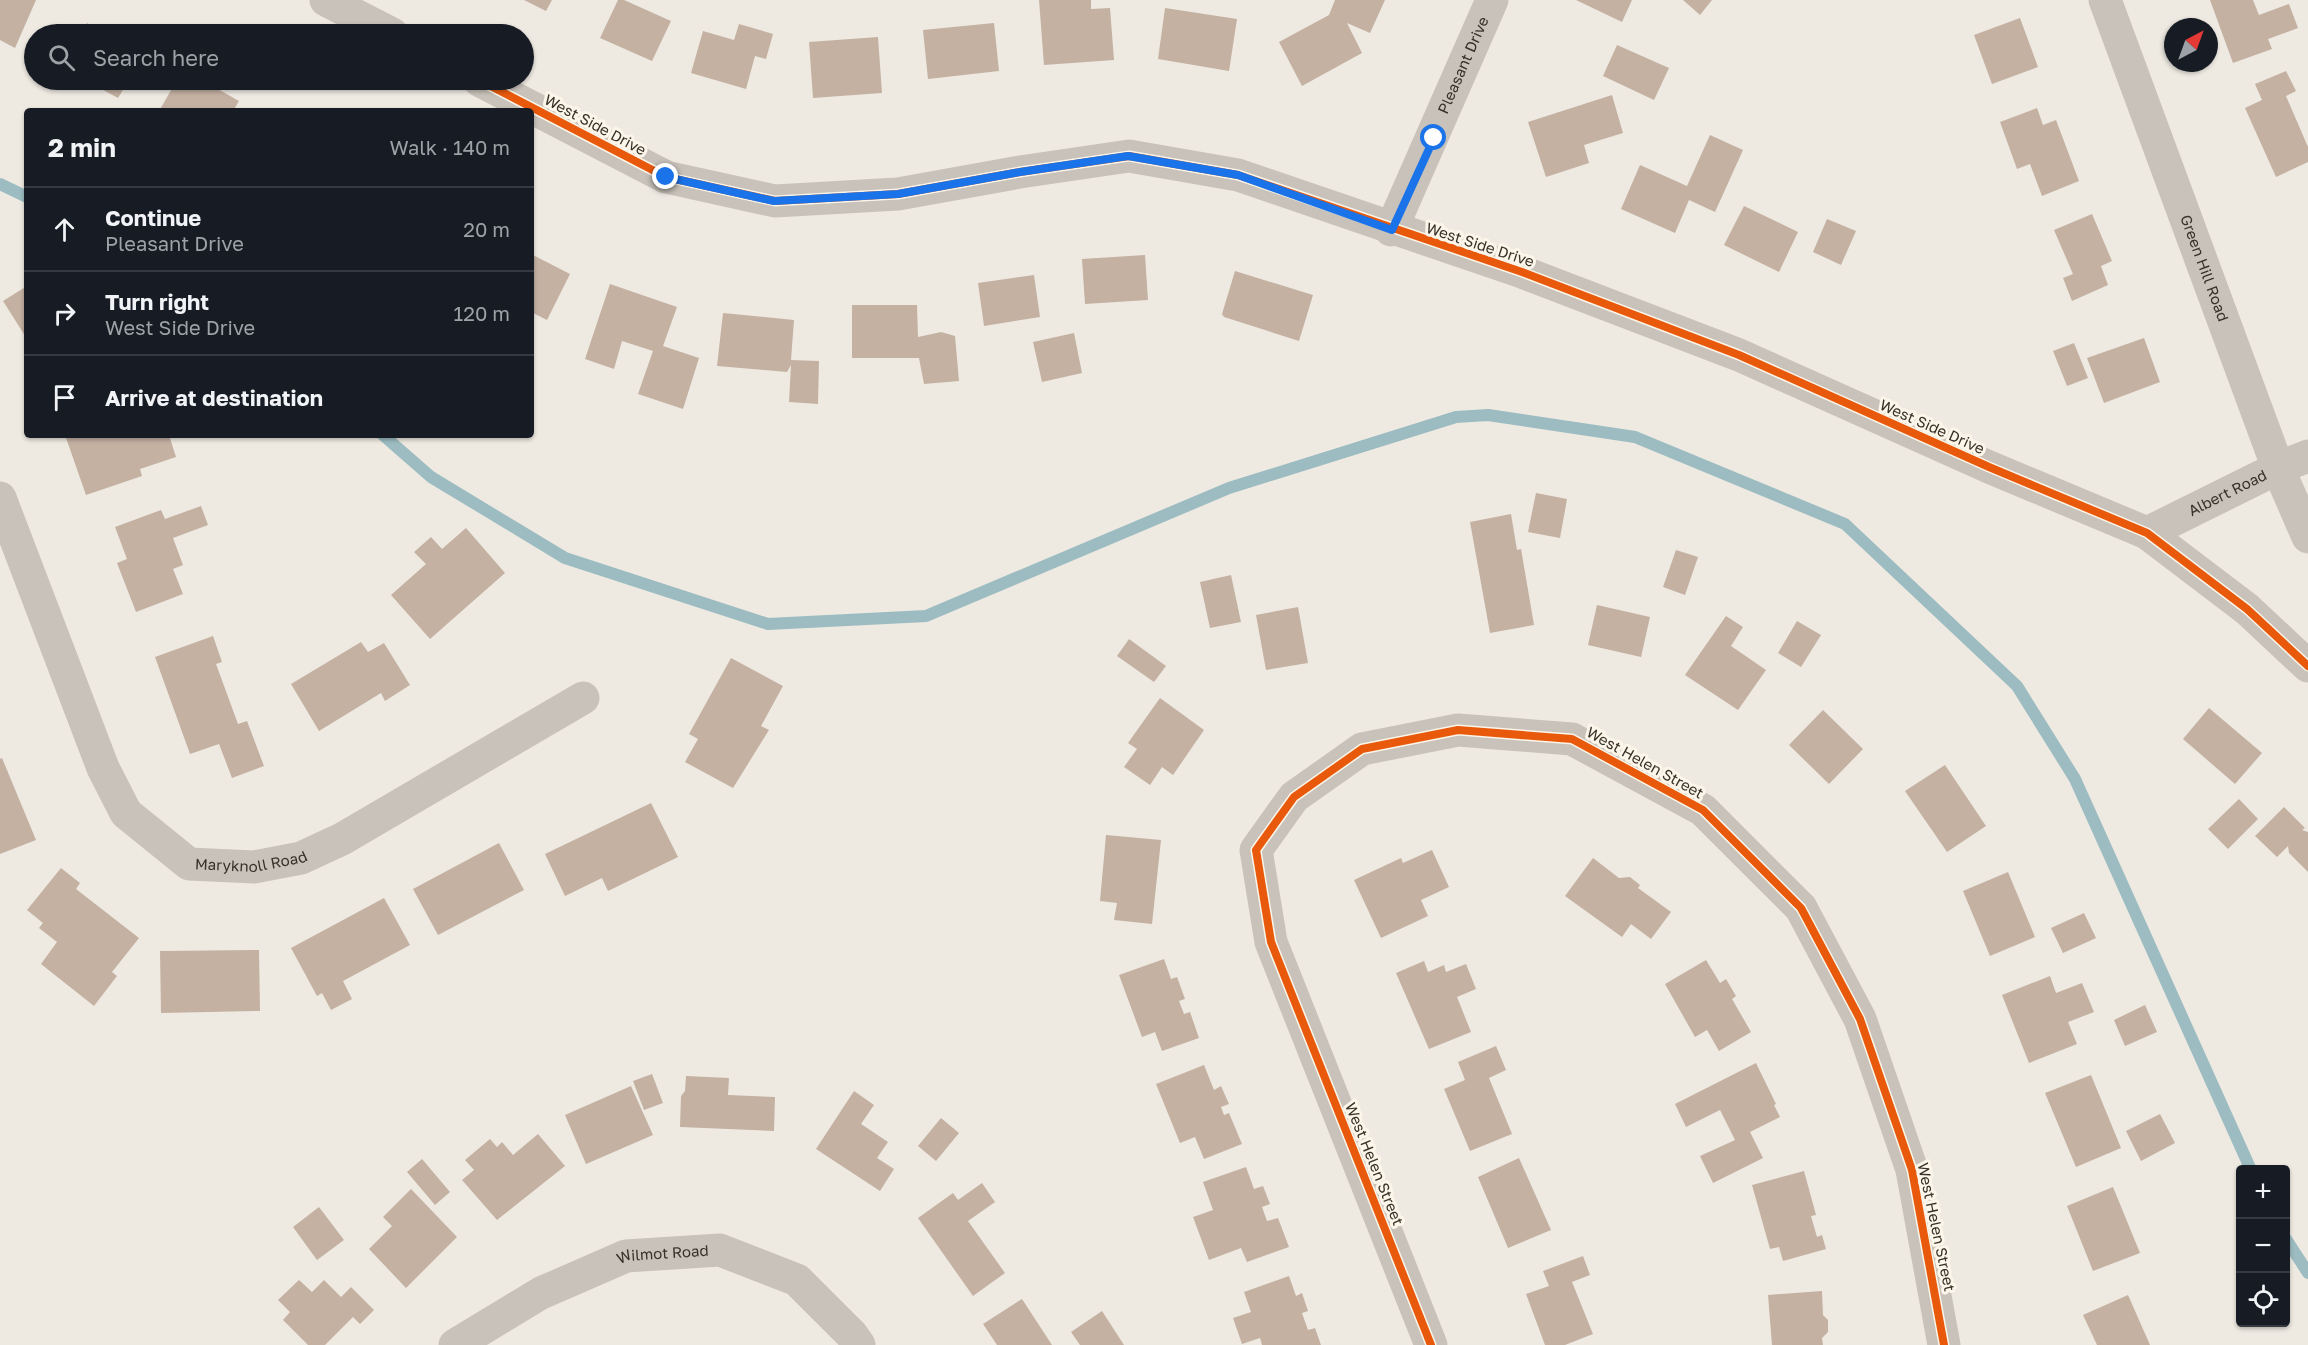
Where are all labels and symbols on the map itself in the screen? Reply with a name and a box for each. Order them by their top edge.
street label: Pleasant Drive [1433,13,1492,116]
north arrow [2164,18,2218,72]
street label: West Side Drive [542,90,650,159]
route start [1420,124,1446,150]
route end [652,163,678,189]
street label: Green Hill Road [2177,212,2233,324]
street label: West Side Drive [1424,218,1537,270]
street label: West Side Drive [1877,395,1988,457]
street label: Albert Road [2185,465,2269,519]
street label: West Helen Street [1584,722,1707,802]
street label: Maryknoll Road [195,846,310,875]
street label: West Helen Street [1342,1100,1408,1228]
street label: West Helen Street [1915,1161,1959,1293]
street label: Wilmot Road [614,1241,709,1267]

